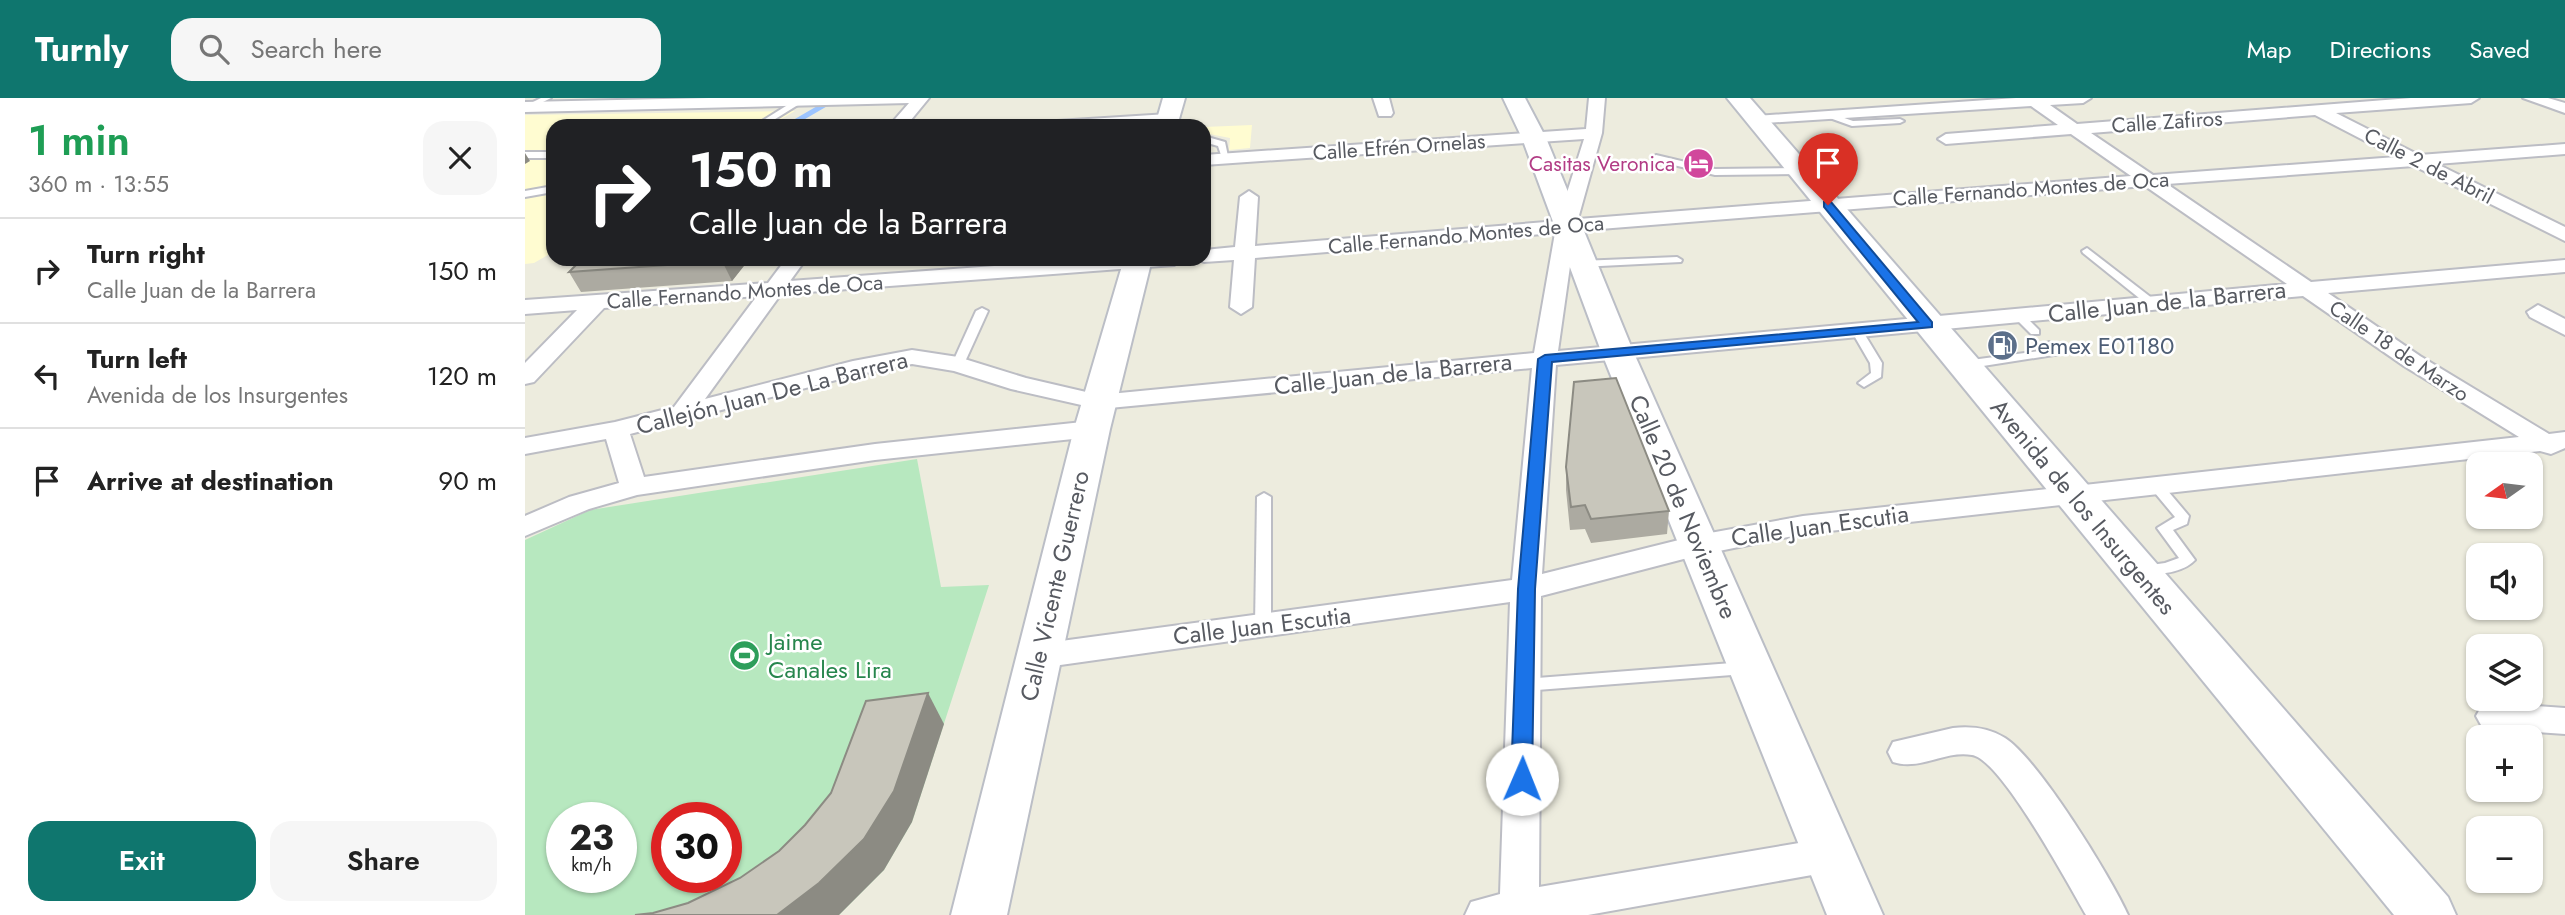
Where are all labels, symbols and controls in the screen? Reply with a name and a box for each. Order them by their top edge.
search box [171,18,661,81]
text: Turnly [35,26,129,73]
icon: search [195,30,233,68]
text: Search here [251,30,382,68]
text: Map [2247,32,2292,67]
text: Directions [2330,32,2431,67]
text: Saved [2469,32,2530,67]
street label: Calle Zafiros [2111,103,2223,141]
text: 1 min [28,110,130,171]
street label: Calle 2 de Abril [2359,120,2499,212]
button: close [423,121,497,195]
street label: Calle Efrén Ornelas [1312,126,1486,168]
pin [1798,133,1858,205]
text: 150 m [689,135,833,205]
icon: arrive [1809,144,1847,182]
icon: right [574,147,665,238]
hotel icon: Casitas Veronica [1681,147,1715,181]
place label: Casitas Veronica [1529,149,1675,179]
street label: Calle Fernando Montes de Oca [1892,164,2170,214]
text: 360 m · 13:55 [28,167,169,201]
text: Calle Juan de la Barrera [689,200,1008,246]
street label: Calle Fernando Montes de Oca [1327,208,1605,262]
text: Turn right [87,235,205,273]
icon: right [28,252,66,290]
text: 150 m [427,252,497,290]
street label: Calle Fernando Montes de Oca [606,267,884,317]
street label: Calle Juan de la Barrera [2046,272,2288,331]
text: Calle Juan de la Barrera [87,273,316,307]
street label: Calle 18 de Marzo [2323,293,2475,409]
place label: Pemex E01180 [2025,328,2175,363]
fuel station icon: Pemex E01180 [1985,329,2019,363]
text: Turn left [87,340,187,378]
street label: Callejón Juan De La Barrera [632,342,911,443]
street label: Calle Juan de la Barrera [1272,344,1514,403]
icon: left [28,357,66,395]
text: 120 m [427,357,497,395]
text: Avenida de los Insurgentes [87,378,348,412]
street label: Calle 20 de Noviembre [1620,389,1746,624]
street label: Avenida de los Insurgentes [1982,391,2184,622]
north arrow [2466,452,2543,528]
map controls [2466,452,2543,893]
icon: arrive [28,462,66,500]
text: Arrive at destination [87,462,334,500]
text: 90 m [438,462,497,500]
street label: Calle Vicente Guerrero [1011,467,1098,705]
street label: Calle Juan Escutia [1729,496,1911,555]
button: sound [2466,543,2543,620]
street label: Calle Juan Escutia [1171,597,1353,654]
place label: Jaime Canales Lira [765,624,892,687]
button: layers [2466,634,2543,711]
sports icon: Jaime Canales Lira [728,639,762,673]
button: + [2466,725,2543,802]
position arrow [1485,742,1559,816]
speed limit sign: 30 [651,802,742,893]
text: 23 [569,813,614,863]
button: − [2466,816,2543,893]
button: Exit [28,821,256,901]
button: Share [270,821,497,901]
text: km/h [571,852,612,878]

